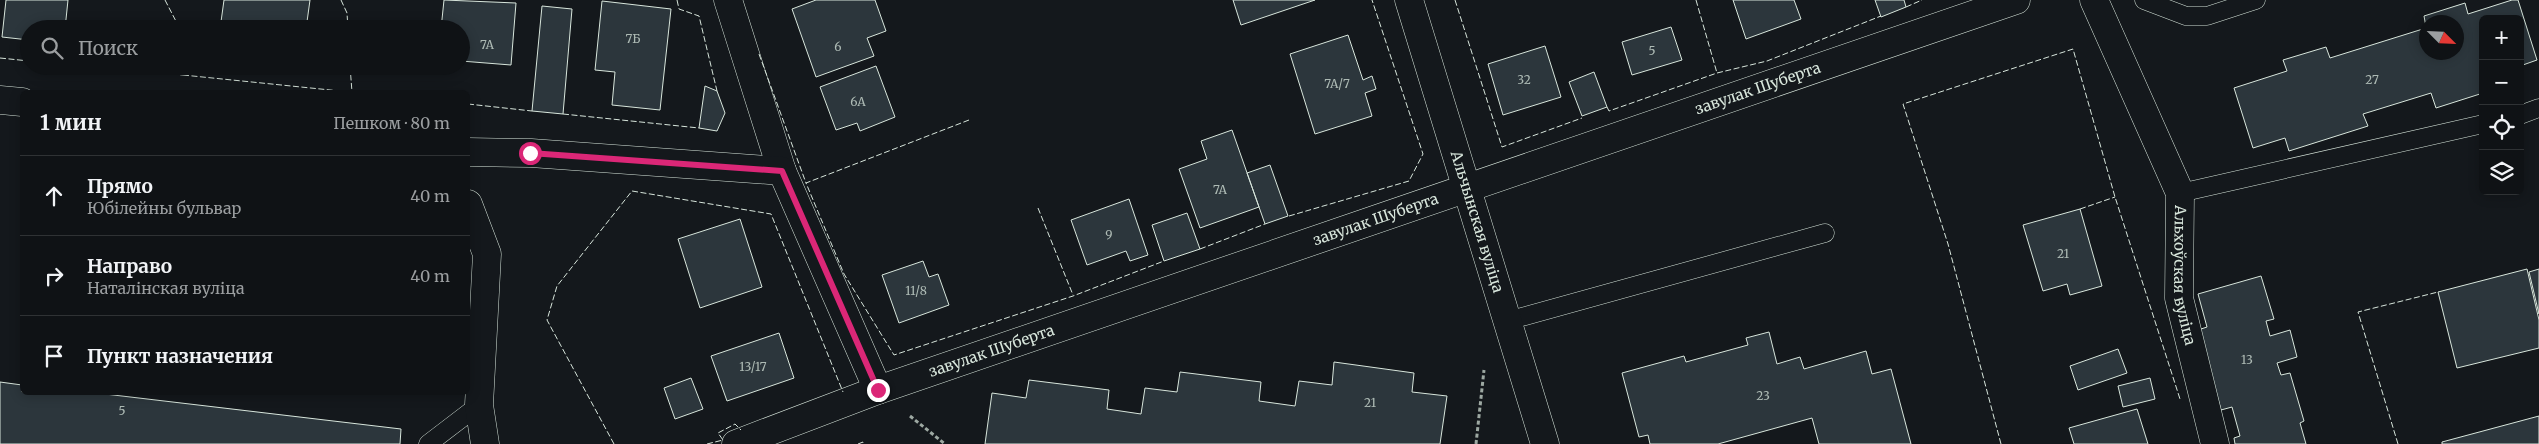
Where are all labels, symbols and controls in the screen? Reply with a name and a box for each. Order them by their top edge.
north arrow [2419,15,2464,60]
map controls [2479,15,2524,195]
button: + [2479,15,2524,60]
search box [20,20,470,75]
house number: 7Б [625,31,641,46]
icon: search [38,34,66,62]
text: Поиск [78,36,138,60]
house number: 7А [480,37,495,52]
house number: 6 [834,39,842,54]
house number: 5 [1648,43,1656,58]
street label: завулак Шуберта [1692,58,1823,118]
button: − [2479,60,2524,105]
house number: 32 [1517,72,1531,87]
house number: 27 [2365,72,2379,87]
house number: 7А/7 [1324,76,1350,91]
house number: 6А [850,94,866,109]
button: locate [2479,105,2524,150]
text: 1 мин [40,109,102,136]
text: Пешком · 80 m [333,113,450,133]
route start [519,142,542,165]
street label: Альчынская вуліца [1446,148,1508,295]
button: layers [2479,150,2524,195]
text: Прямо [87,174,153,198]
icon: ahead [40,182,68,210]
house number: 7А [1213,182,1228,197]
text: 40 m [410,186,450,206]
street label: завулак Шуберта [1310,189,1441,249]
text: Юбілейны бульвар [87,198,241,218]
street label: Альхоўская вуліца [2170,204,2200,347]
house number: 9 [1105,227,1113,242]
house number: 21 [2057,246,2070,261]
text: Направо [87,254,172,278]
icon: right [40,262,68,290]
text: 40 m [410,266,450,286]
text: Наталінская вуліца [87,278,245,298]
house number: 11/8 [905,283,927,298]
street label: завулак Шуберта [926,320,1057,381]
icon: arrive [40,342,68,370]
text: Пункт назначения [87,344,273,368]
house number: 13 [2241,352,2253,367]
house number: 13/17 [739,359,767,374]
route end [867,379,890,402]
house number: 23 [1756,388,1770,403]
house number: 21 [1364,395,1377,410]
house number: 5 [118,403,126,418]

